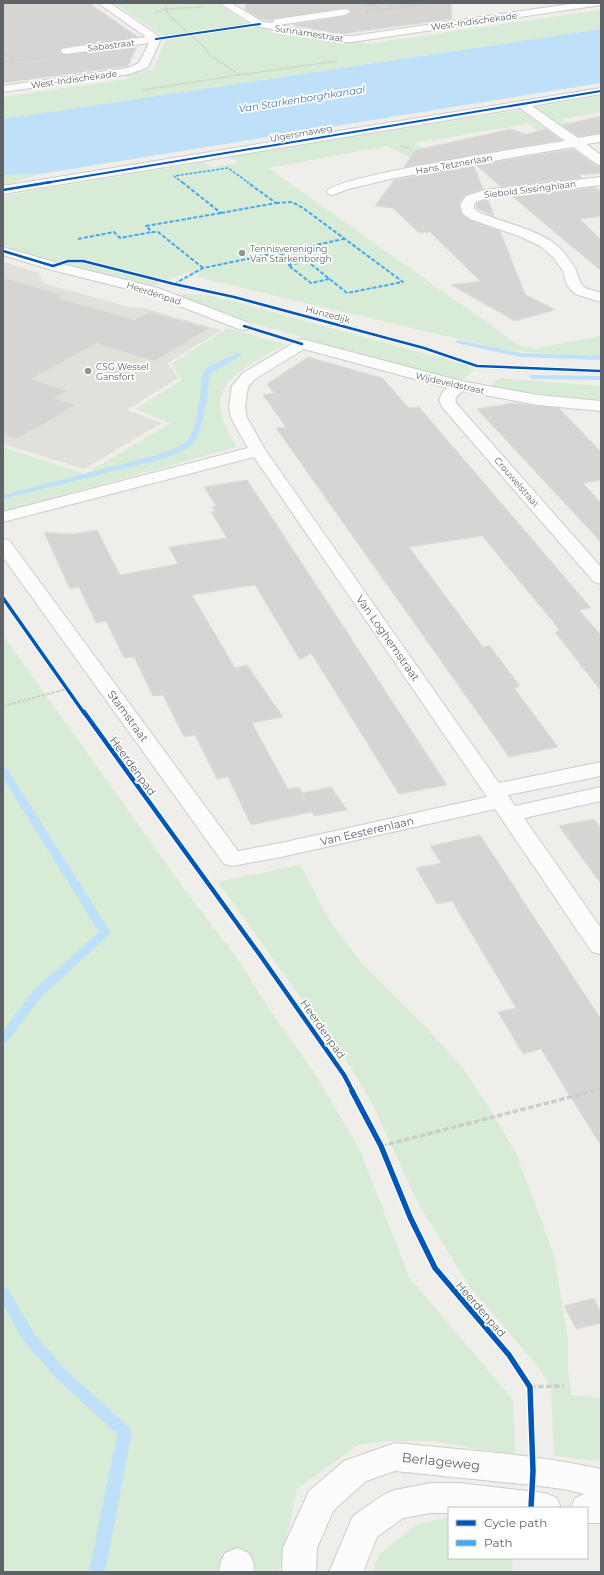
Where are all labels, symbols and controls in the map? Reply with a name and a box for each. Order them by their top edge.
street label: West-Indischekade [430,9,518,32]
street label: Surinamestraat [274,22,345,44]
street label: Sabastraat [87,37,136,53]
street label: West-Indischekade [30,67,118,90]
water label: Van Starkenborghkanaal [238,83,366,115]
street label: Ulgersmaweg [269,122,333,144]
street label: Hans Tetznerlaan [415,152,493,176]
street label: Siebold Sissinghlaan [483,178,577,200]
place label: Tennisvereniging Van Starkenborgh [250,243,332,264]
marker: Tennisvereniging Van Starkenborgh [237,248,247,258]
street label: Heerdenpad [125,279,183,307]
street label: Hunzedijk [304,303,352,325]
place label: CSG Wessel Gansfort [96,361,149,382]
marker: CSG Wessel Gansfort [83,366,93,376]
street label: Wijdeveldstraat [414,370,486,396]
street label: Crouwelstraat [492,455,542,510]
street label: Van Loghemstraat [353,592,423,684]
street label: Stamstraat [105,687,152,745]
street label: Heerdenpad [107,734,159,798]
street label: Van Eesterenlaan [319,813,415,849]
street label: Heerdenpad [297,997,349,1061]
street label: Heerdenpad [453,1278,509,1340]
street label: Berlageweg [401,1449,481,1473]
legend [448,1507,588,1559]
text: Cycle path [484,1515,547,1530]
text: Path [484,1535,513,1550]

